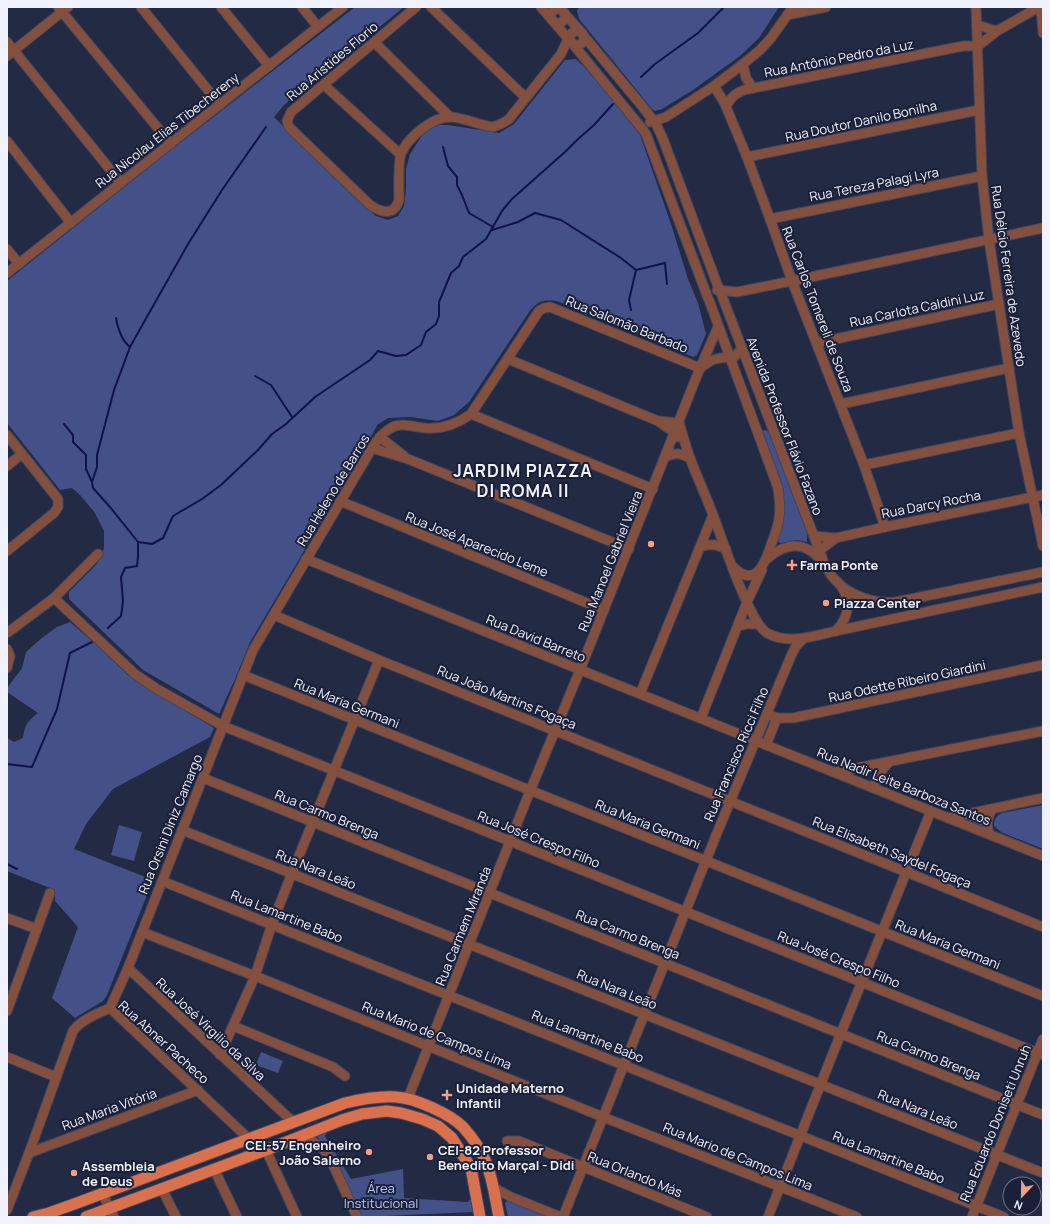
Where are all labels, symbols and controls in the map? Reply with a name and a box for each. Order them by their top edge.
street label: Rua Aristides Florio [282,17,382,105]
street label: Rua Antônio Pedro da Luz [763,35,915,81]
street label: Rua Nicolau Elias Tibechereny [91,68,243,192]
street label: Rua Doutor Danilo Bonilha [784,96,938,146]
street label: Rua Tereza Palagi Lyra [808,163,940,205]
street label: Rua Délcio Ferreira de Azevedo [987,184,1031,368]
street label: Rua Carlos Tomereli de Souza [778,224,858,394]
street label: Rua Carlota Caldini Luz [848,285,986,331]
street label: Rua Salomão Barbado [563,291,691,357]
street label: Avenida Professor Flávio Fazano [743,334,827,518]
street label: Rua Heleno de Barros [292,431,374,549]
district label: JARDIM PIAZZA DI ROMA II [453,459,593,502]
street label: Rua Darcy Rocha [880,486,982,522]
street label: Rua Manoel Gabriel Vieira [573,488,647,634]
street label: Rua José Aparecido Leme [403,507,551,581]
place label: ㅤ [659,535,671,553]
marker: ㅤ [646,539,656,549]
place label: Farma Ponte [800,556,879,574]
marker: Farma Ponte [787,560,797,570]
place label: Piazza Center [834,594,921,612]
marker: Piazza Center [821,598,831,608]
street label: Rua David Barreto [483,610,589,666]
street label: Rua Odette Ribeiro Giardini [827,656,987,706]
street label: Rua João Martins Fogaça [435,661,579,733]
street label: Rua Maria Germani [292,674,402,732]
street label: Rua Francisco Ricci Filho [699,684,773,824]
street label: Rua Nadir Leite Barboza Santos [814,743,994,829]
street label: Rua Orsini Diniz Camargo [134,751,206,897]
street label: Rua Carmo Brenga [272,785,382,843]
street label: Rua Maria Germani [593,795,703,853]
street label: Rua José Crespo Filho [475,806,603,872]
street label: Rua Elisabeth Saydel Fogaça [810,812,974,892]
street label: Rua Nara Leão [273,845,359,893]
street label: Rua Carmem Miranda [431,864,495,988]
street label: Rua Lamartine Babo [228,885,346,947]
street label: Rua Carmo Brenga [573,905,683,963]
street label: Rua Maria Germani [893,915,1003,973]
street label: Rua José Crespo Filho [775,926,903,992]
street label: Rua Nara Leão [574,965,660,1013]
street label: Rua José Virgilio da Silva [152,973,270,1085]
street label: Rua Abner Pacheco [115,996,213,1088]
street label: Rua Mario de Campos Lima [359,997,515,1073]
street label: Rua Lamartine Babo [529,1005,647,1067]
street label: Rua Carmo Brenga [874,1026,984,1084]
street label: Rua Eduardo Doniseti Unruh [955,1042,1035,1204]
place label: Unidade Materno Infantil [456,1079,564,1112]
street label: Rua Maria Vitória [59,1084,159,1134]
street label: Rua Nara Leão [875,1085,961,1133]
marker: Unidade Materno Infantil [441,1089,453,1101]
street label: Rua Mario de Campos Lima [660,1118,816,1194]
street label: Rua Lamartine Babo [830,1126,948,1188]
place label: CEI-57 Engenheiro João Salerno [245,1136,361,1169]
place label: CEI-82 Professor Benedito Marçal - Didi [438,1141,575,1174]
marker: CEI-57 Engenheiro João Salerno [364,1147,374,1157]
street label: Rua Orlando Más [585,1147,685,1201]
marker: CEI-82 Professor Benedito Marçal - Didi [425,1152,435,1162]
place label: Assembleia de Deus [82,1157,155,1190]
marker: Assembleia de Deus [69,1168,79,1178]
north arrow [1002,1176,1042,1216]
park label: Área Institucional [344,1179,418,1212]
text: N [1012,1197,1025,1214]

